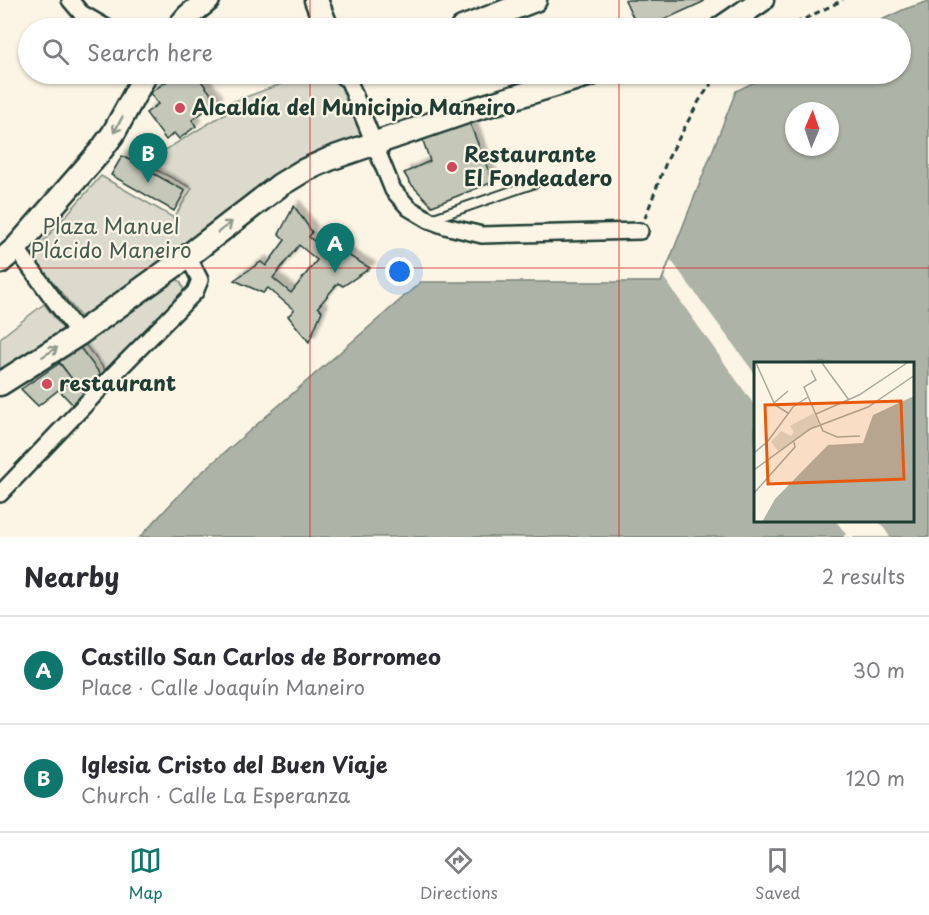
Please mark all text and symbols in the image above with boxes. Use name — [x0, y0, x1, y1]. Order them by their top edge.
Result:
search box — [18, 18, 911, 84]
icon: search — [39, 35, 72, 68]
text: Search here — [87, 35, 213, 68]
place label: Alcaldía del Municipio Maneiro — [192, 90, 515, 122]
marker: Alcaldía del Municipio Maneiro — [173, 101, 187, 115]
north arrow — [785, 102, 839, 156]
one-way arrow — [112, 115, 123, 133]
pin: B — [128, 134, 168, 183]
place label: Restaurante El Fondeadero — [464, 137, 612, 193]
marker: Restaurante El Fondeadero — [445, 160, 459, 174]
park label: Plaza Manuel Plácido Maneiro — [30, 209, 192, 265]
one-way arrow — [217, 220, 233, 233]
pin: A — [316, 224, 354, 273]
your location — [385, 257, 414, 286]
one-way arrow — [41, 346, 58, 359]
inset map — [754, 362, 914, 522]
place label: restaurant — [59, 366, 176, 398]
marker: restaurant — [40, 377, 54, 391]
text: Nearby — [24, 557, 119, 596]
text: 2 results — [822, 561, 905, 591]
text: Castillo San Carlos de Borromeo — [81, 639, 441, 672]
text: A — [36, 655, 51, 685]
text: 30 m — [852, 655, 905, 685]
text: Place · Calle Joaquín Maneiro — [81, 672, 365, 702]
text: Iglesia Cristo del Buen Viaje — [81, 747, 388, 780]
text: B — [37, 763, 50, 793]
text: 120 m — [846, 763, 905, 793]
text: Church · Calle La Esperanza — [81, 780, 350, 810]
tab: Map — [129, 844, 163, 904]
tab: Directions — [420, 844, 498, 904]
tab: Saved — [755, 844, 800, 904]

